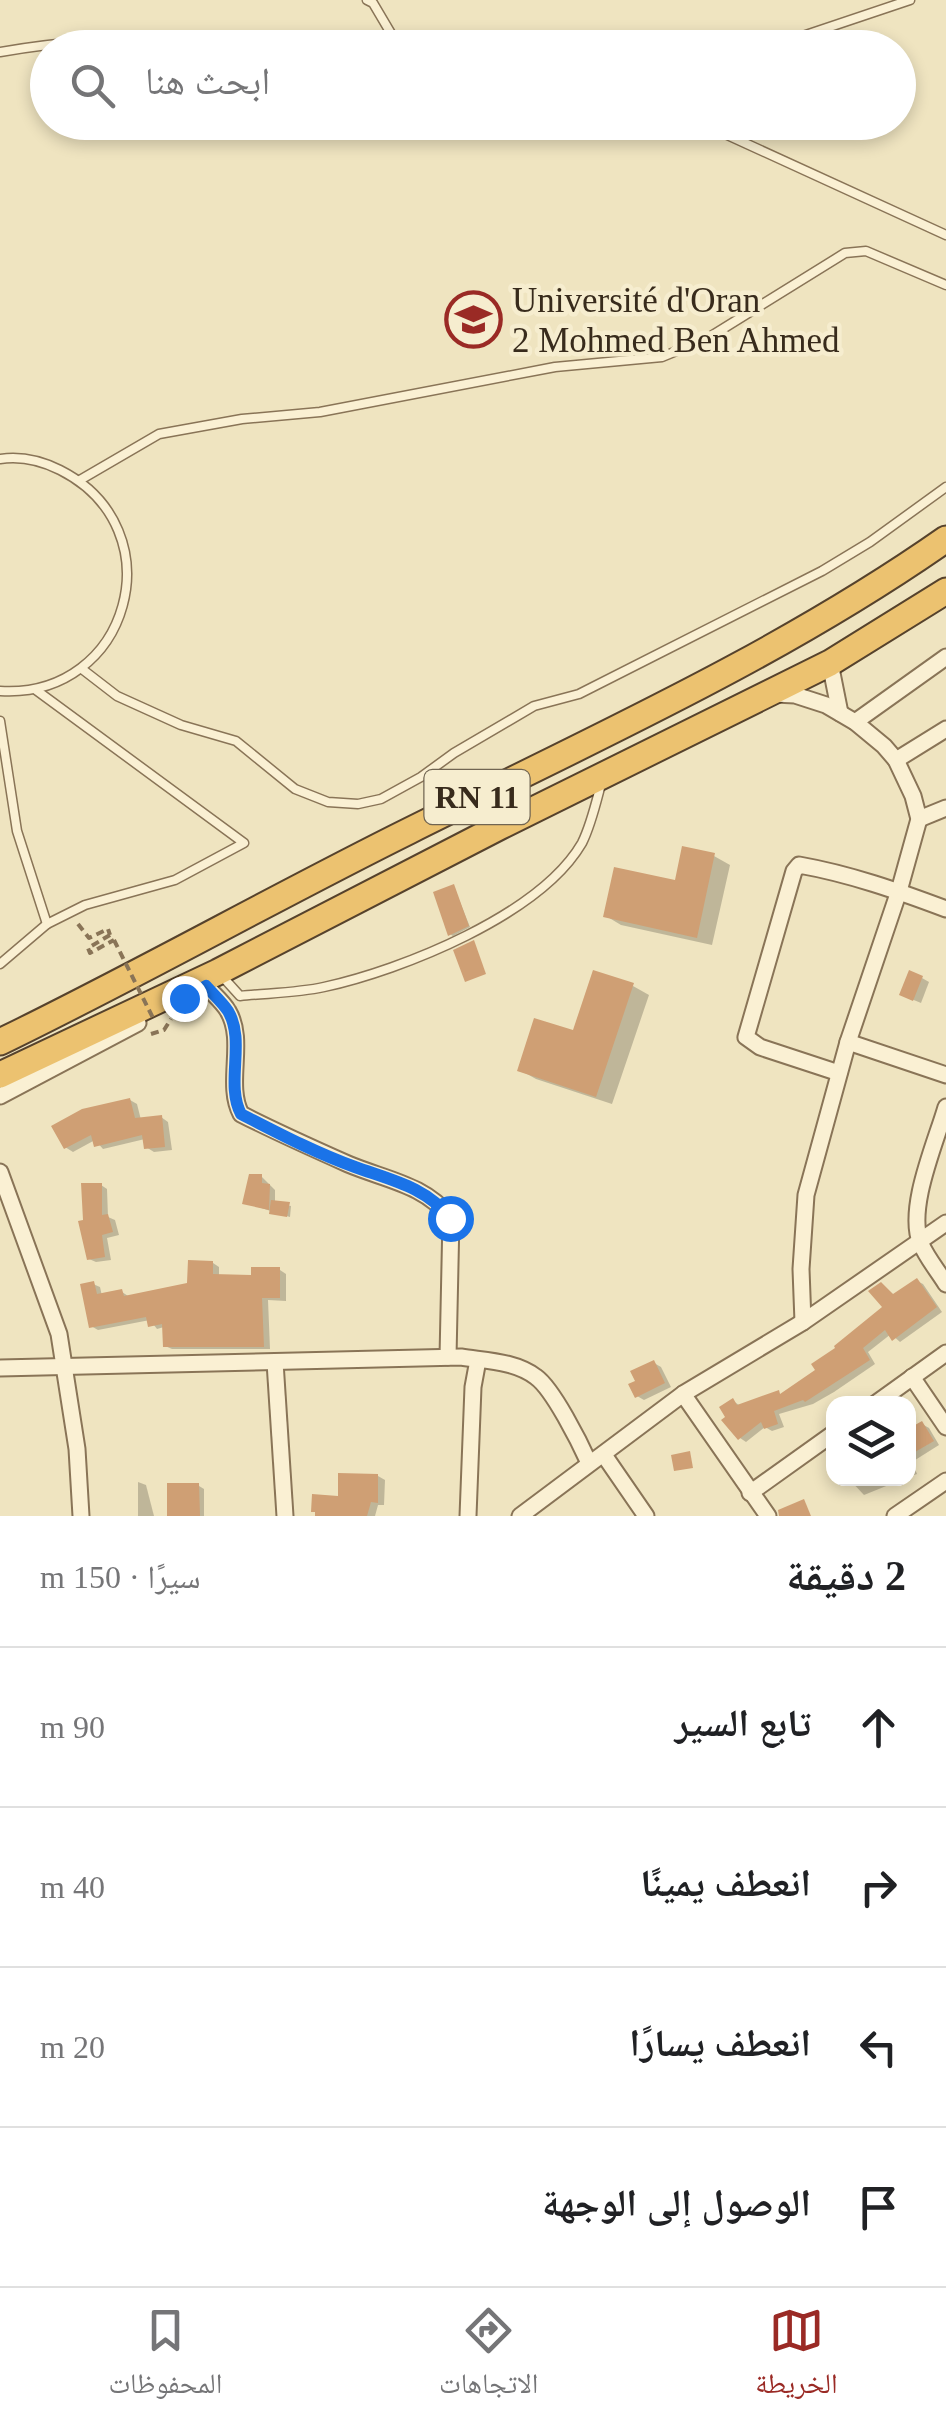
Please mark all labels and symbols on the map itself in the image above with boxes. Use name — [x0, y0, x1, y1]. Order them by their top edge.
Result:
place label: Université d'Oran 2 Mohmed Ben Ahmed — [512, 281, 840, 360]
school or university icon: Université d'Oran 2 Mohmed Ben Ahmed — [443, 290, 503, 350]
road number: RN 11 — [424, 770, 530, 824]
route end — [162, 976, 208, 1022]
route start — [428, 1196, 474, 1242]

